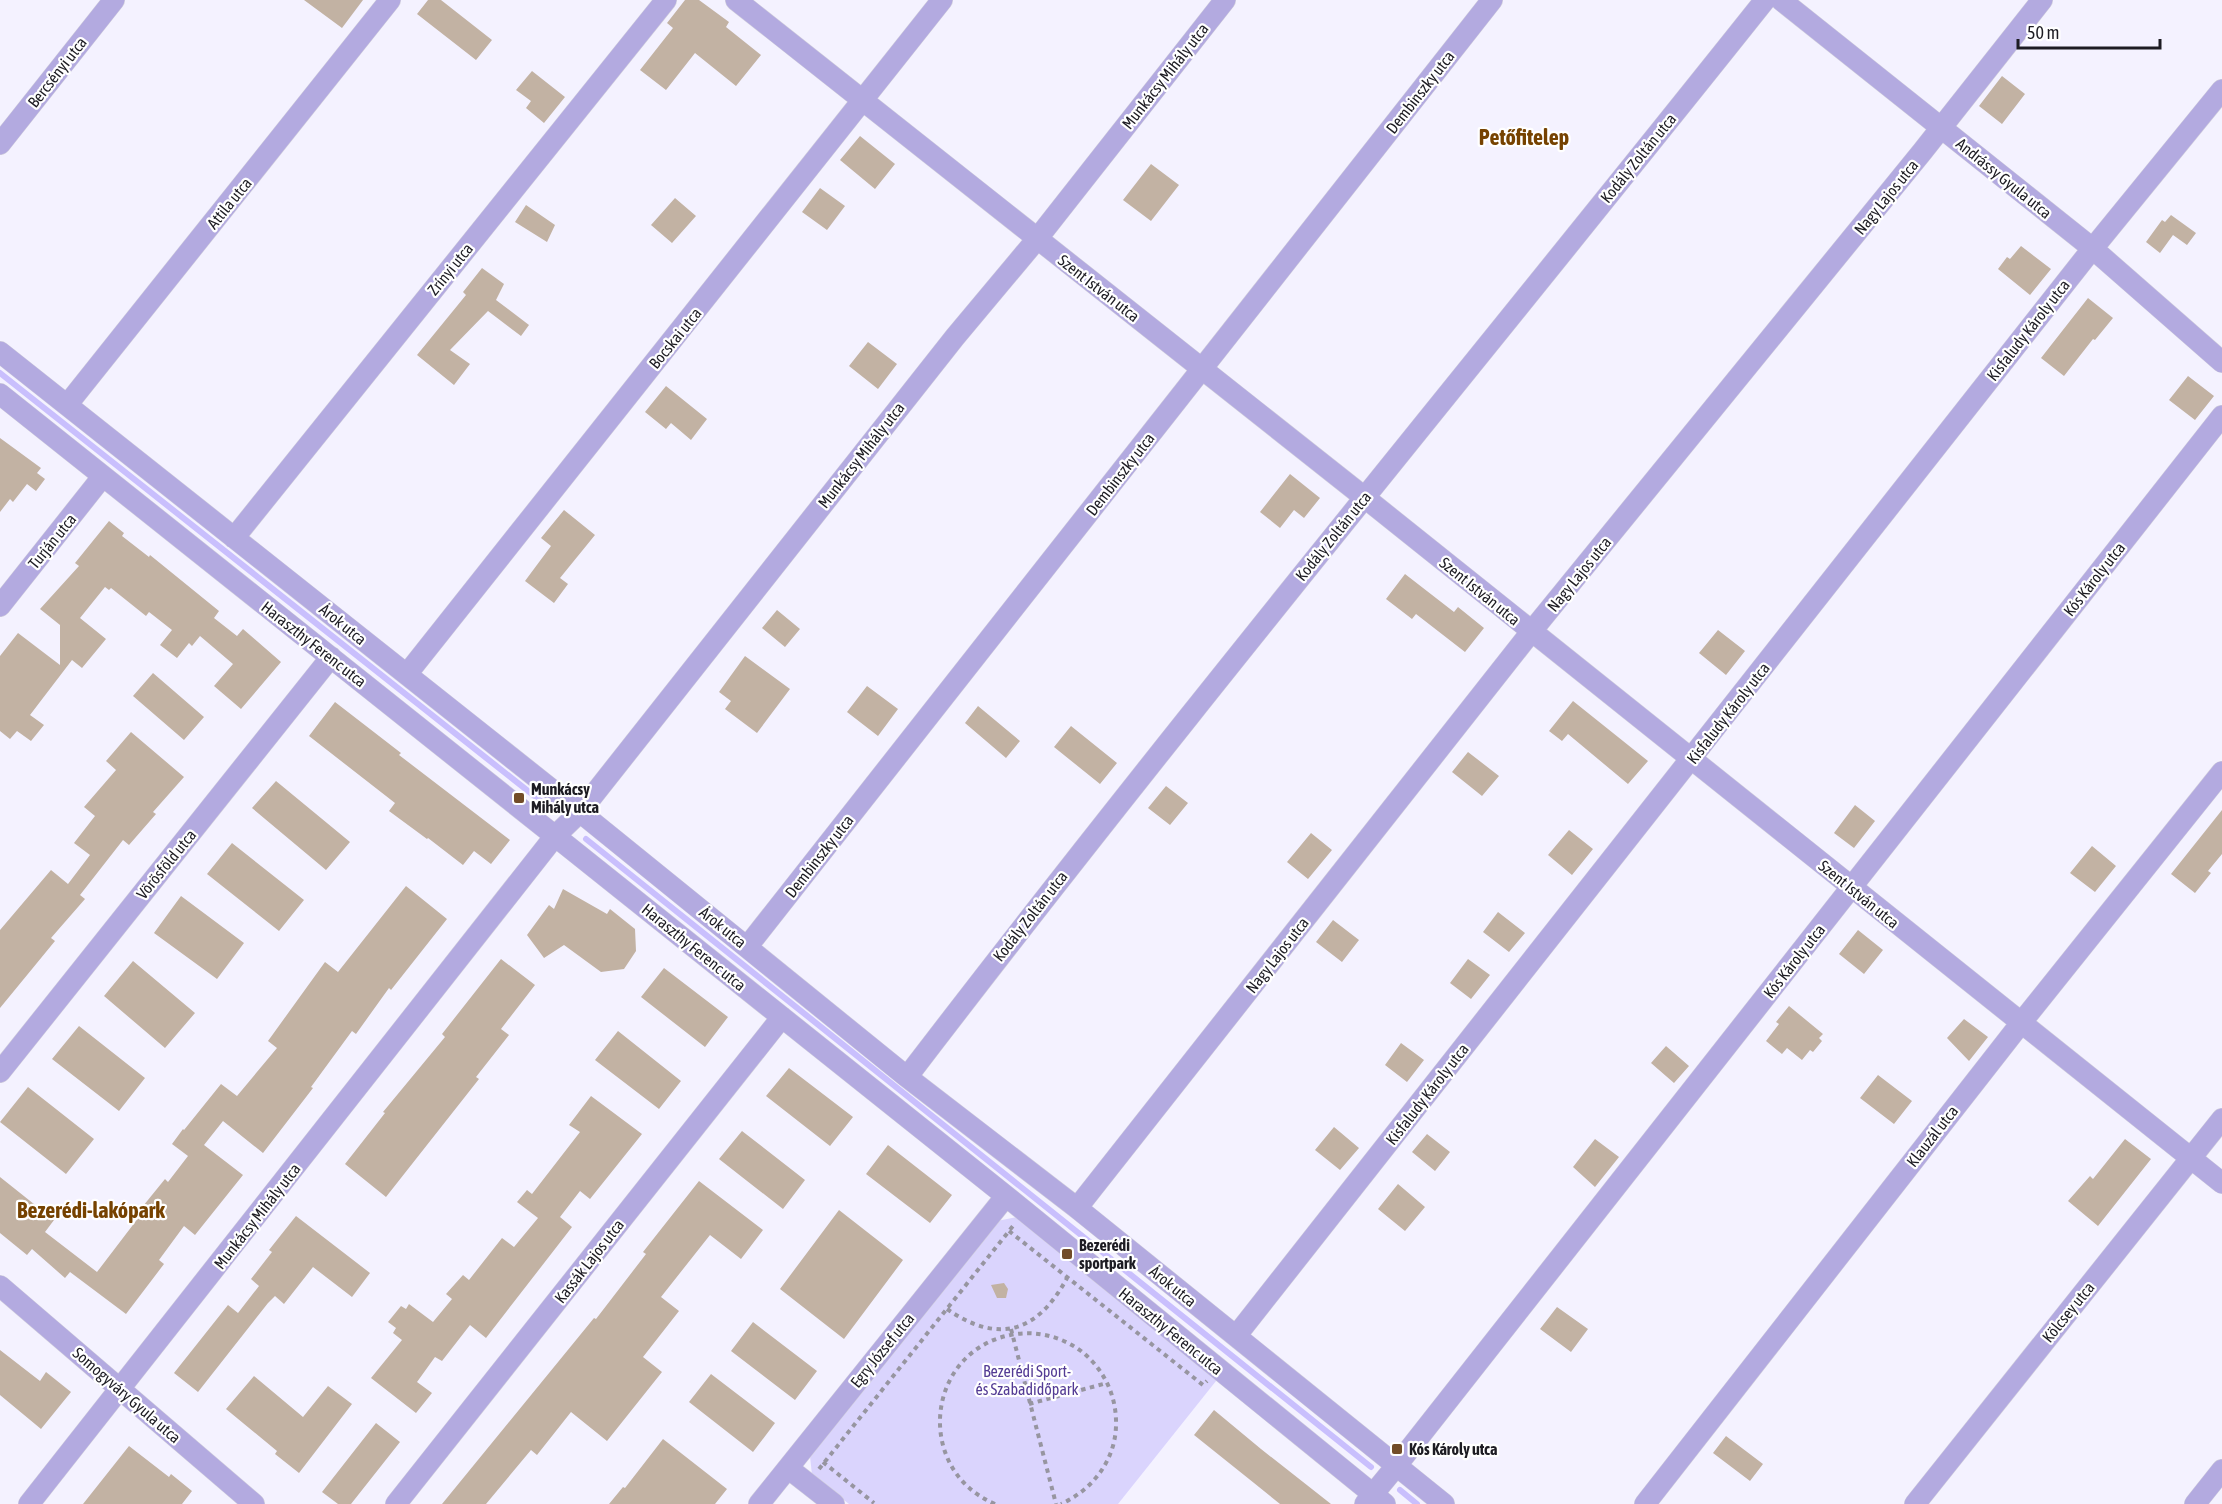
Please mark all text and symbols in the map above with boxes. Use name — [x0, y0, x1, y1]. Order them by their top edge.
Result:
scale bar — [2018, 12, 2160, 50]
street label: Munkácsy Mihály utca — [1118, 20, 1213, 133]
text: 50 m — [2027, 22, 2059, 43]
street label: Bercsényi utca — [24, 33, 91, 111]
street label: Dembinszky utca — [1382, 47, 1459, 137]
street label: Kodály Zoltán utca — [1597, 110, 1680, 207]
district label: Petőfitelep — [1479, 124, 1569, 150]
street label: Andrássy Gyula utca — [1952, 134, 2055, 223]
street label: Nagy Lajos utca — [1850, 156, 1922, 239]
street label: Attila utca — [203, 174, 255, 232]
street label: Zrínyi utca — [424, 239, 477, 299]
street label: Szent István utca — [1055, 251, 1143, 325]
street label: Kisfaludy Károly utca — [1983, 276, 2074, 385]
street label: Bocskai utca — [645, 304, 705, 372]
street label: Munkácsy Mihály utca — [814, 399, 909, 512]
street label: Dembinszky utca — [1082, 429, 1159, 519]
street label: Kodály Zoltán utca — [1292, 488, 1375, 585]
street label: Turján utca — [24, 510, 80, 573]
street label: Nagy Lajos utca — [1543, 533, 1615, 616]
street label: Kós Károly utca — [2060, 539, 2129, 620]
street label: Szent István utca — [1436, 553, 1524, 629]
street label: Haraszthy Ferenc utca — [257, 598, 370, 691]
street label: Árok utca — [316, 600, 370, 648]
street label: Kisfaludy Károly utca — [1683, 659, 1774, 768]
place label: Munkácsy Mihály utca — [531, 780, 599, 816]
marker: Munkácsy Mihály utca — [512, 791, 526, 805]
street label: Dembinszky utca — [781, 811, 858, 901]
street label: Vörösföld utca — [133, 826, 199, 902]
street label: Szent István utca — [1815, 856, 1903, 932]
street label: Kodály Zoltán utca — [989, 867, 1072, 965]
street label: Haraszthy Ferenc utca — [638, 900, 749, 995]
street label: Árok utca — [696, 903, 750, 951]
street label: Nagy Lajos utca — [1242, 914, 1313, 997]
street label: Kós Károly utca — [1760, 921, 1829, 1002]
street label: Kisfaludy Károly utca — [1382, 1040, 1473, 1149]
street label: Klauzál utca — [1903, 1102, 1961, 1170]
street label: Munkácsy Mihály utca — [210, 1160, 305, 1273]
district label: Bezerédi-lakópark — [17, 1197, 165, 1223]
street label: Kassák Lajos utca — [551, 1216, 628, 1307]
place label: Bezerédi sportpark — [1079, 1236, 1137, 1272]
marker: Bezerédi sportpark — [1060, 1247, 1074, 1261]
street label: Árok utca — [1146, 1262, 1200, 1310]
street label: Kölcsey utca — [2038, 1278, 2098, 1346]
street label: Haraszthy Ferenc utca — [1115, 1284, 1226, 1379]
street label: Egry József utca — [847, 1309, 918, 1391]
street label: Somogyváry Gyula utca — [69, 1343, 184, 1447]
park label: Bezerédi Sport- és Szabadidőpark — [975, 1362, 1079, 1399]
place label: Kós Károly utca — [1409, 1440, 1497, 1458]
marker: Kós Károly utca — [1390, 1442, 1404, 1456]

